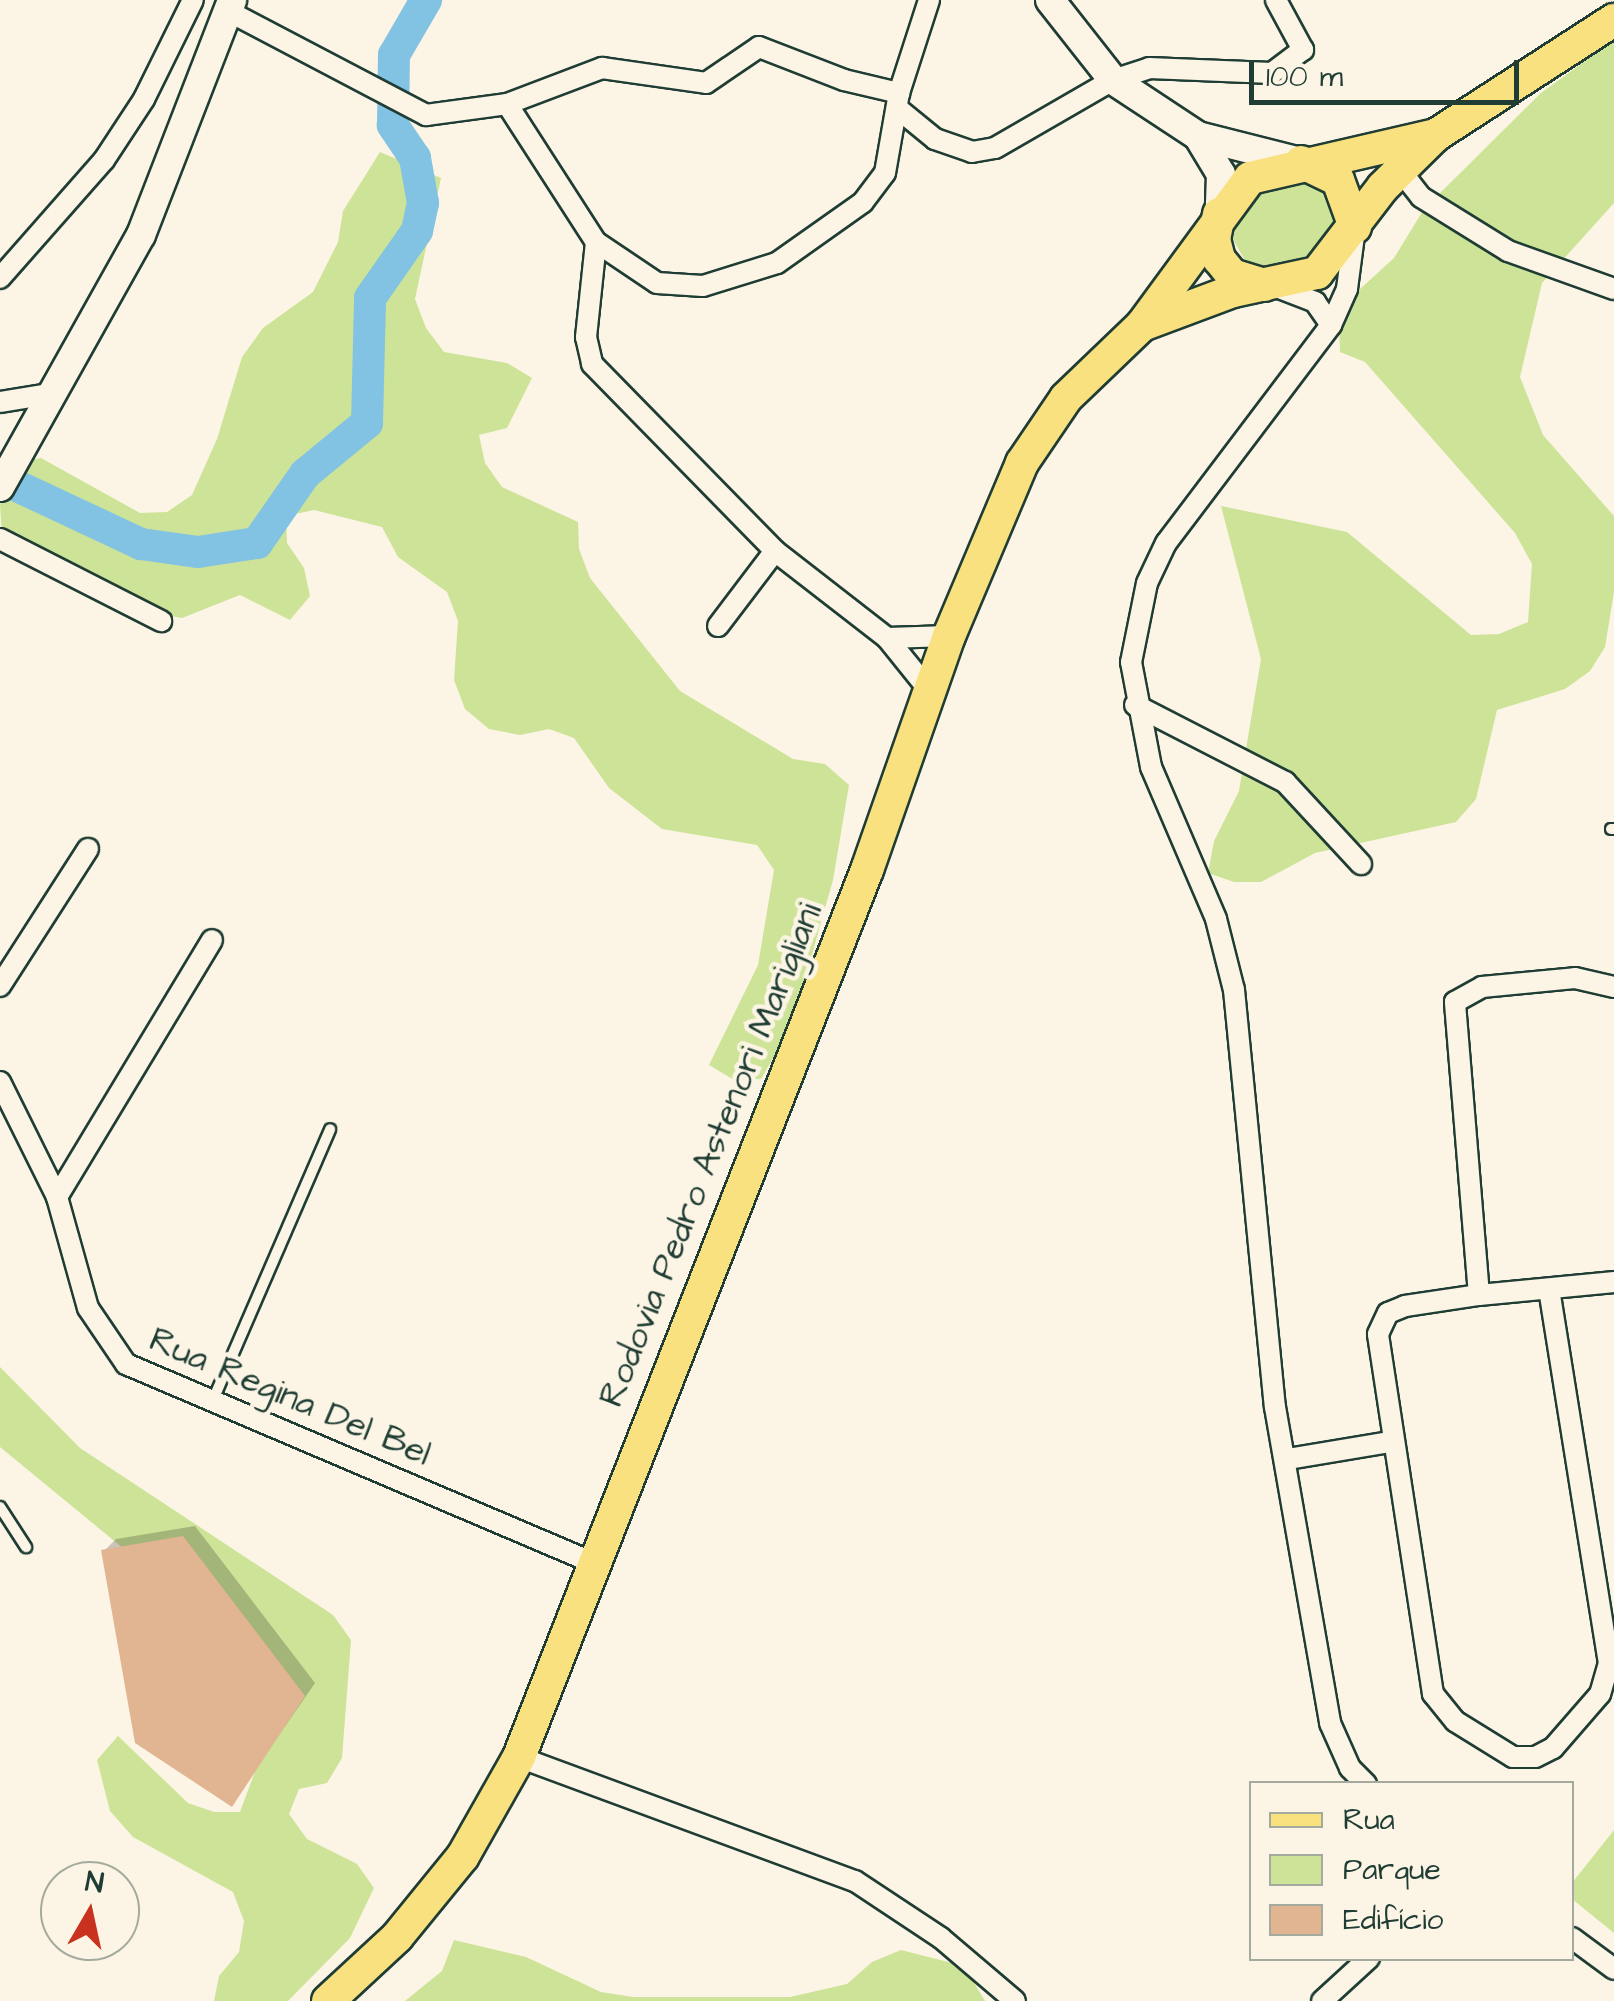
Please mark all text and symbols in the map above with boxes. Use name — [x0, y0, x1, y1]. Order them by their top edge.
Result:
scale bar — [1254, 40, 1524, 102]
text: 100 m — [1266, 56, 1343, 98]
street label: Rodovia Pedro Astenori Marigliani — [590, 897, 832, 1413]
street label: Rua Regina Del Bel — [143, 1319, 437, 1475]
legend — [1249, 1781, 1574, 1961]
text: Rua — [1343, 1799, 1395, 1841]
text: Parque — [1343, 1849, 1441, 1891]
north arrow — [40, 1861, 140, 1961]
text: N — [83, 1862, 106, 1903]
text: Edifício — [1343, 1899, 1443, 1941]

